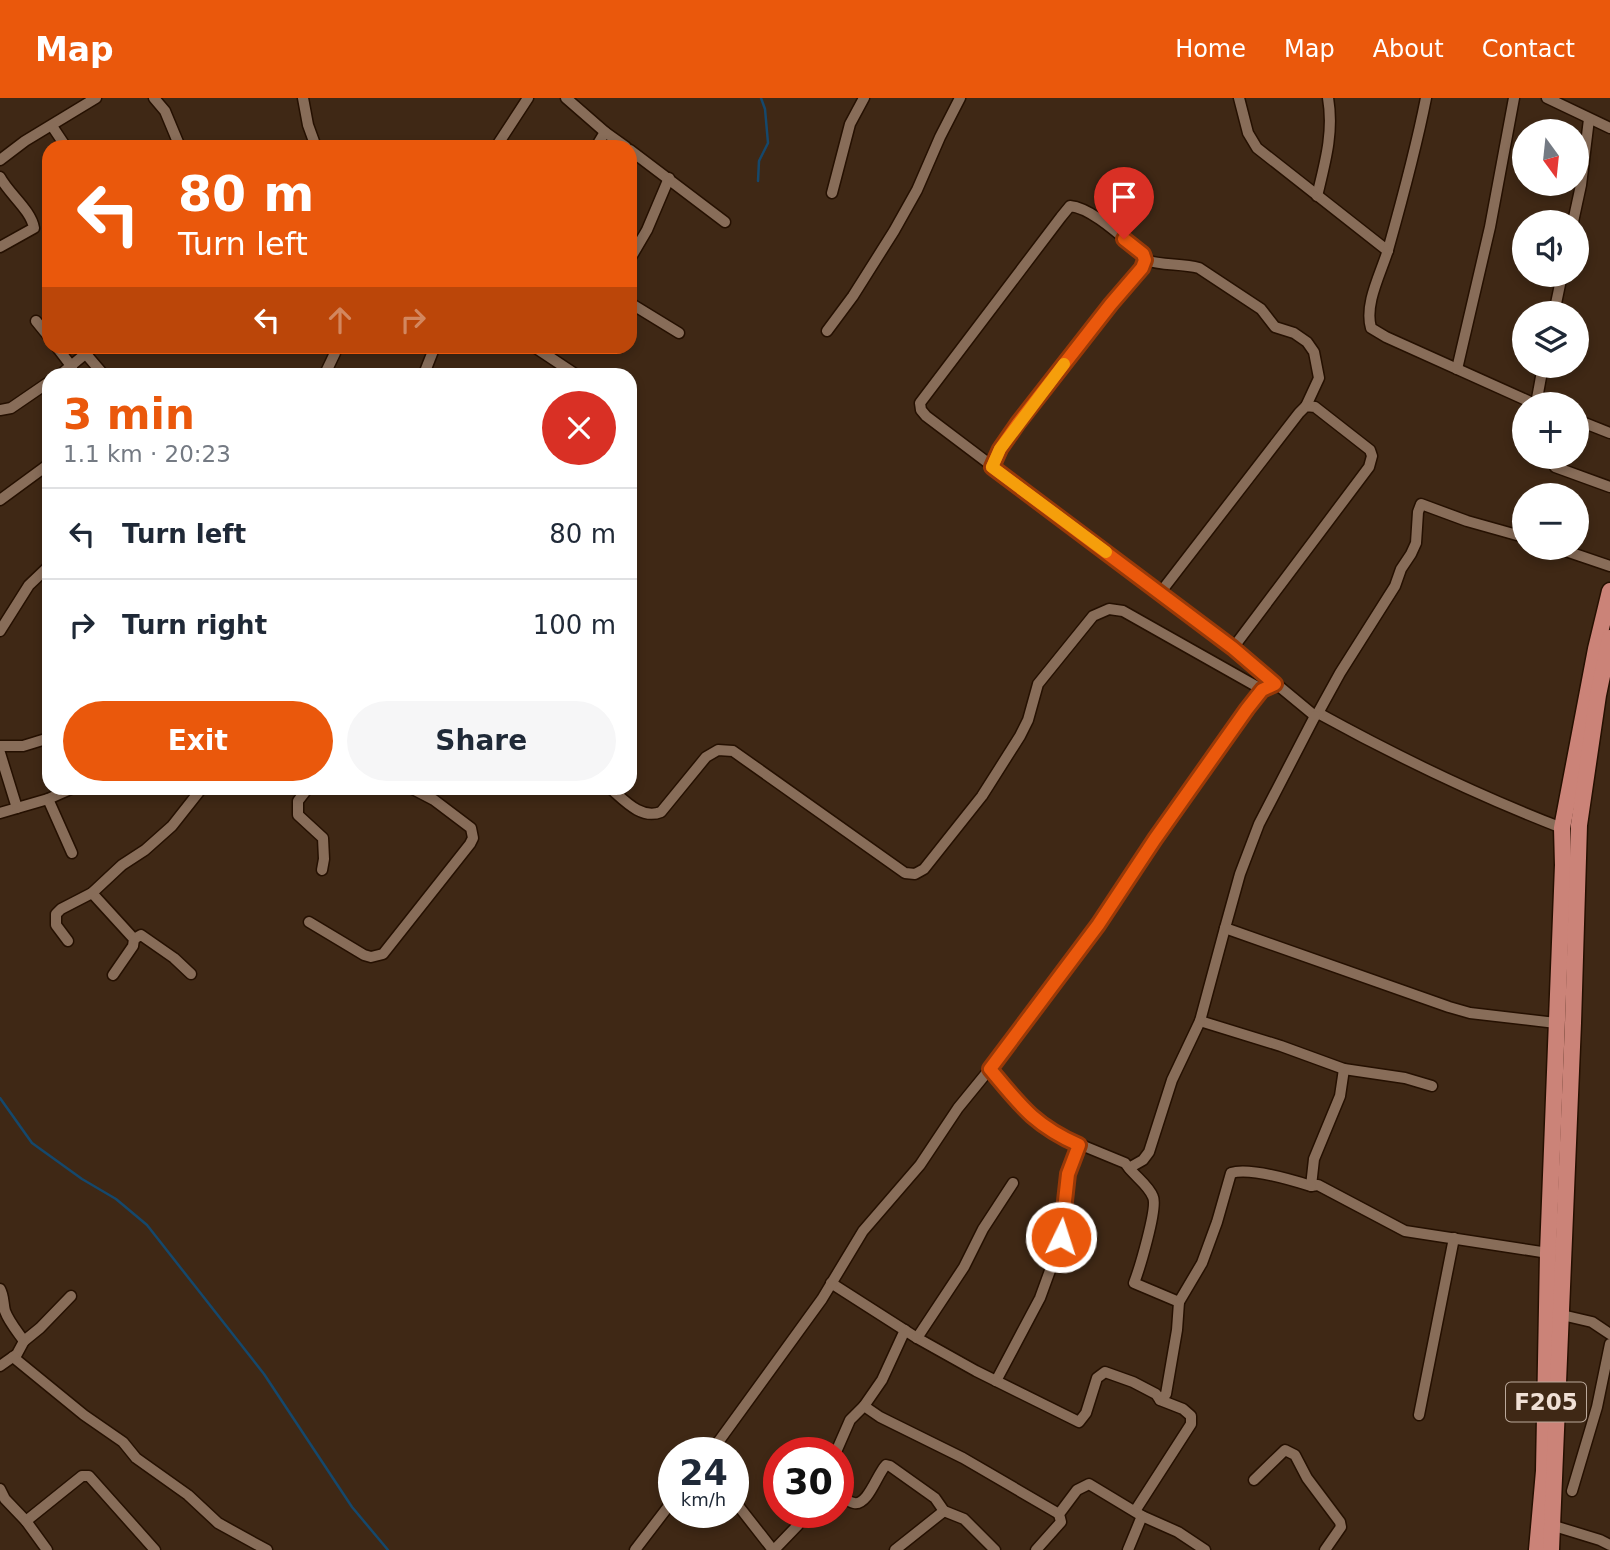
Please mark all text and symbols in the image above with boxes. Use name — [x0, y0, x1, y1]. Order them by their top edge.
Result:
text: Map — [35, 30, 114, 69]
text: Home — [1175, 35, 1246, 63]
text: Map — [1284, 35, 1335, 63]
text: About — [1373, 35, 1444, 63]
text: Contact — [1482, 35, 1575, 63]
north arrow — [1512, 119, 1589, 196]
map controls — [1512, 119, 1589, 560]
text: 80 m — [178, 166, 314, 223]
pin — [1094, 167, 1154, 239]
icon: left — [63, 168, 154, 259]
icon: arrive — [1105, 178, 1143, 216]
button: sound — [1512, 210, 1589, 287]
text: Turn left — [178, 225, 308, 263]
icon: left — [248, 301, 286, 339]
icon: ahead — [321, 301, 359, 339]
icon: right — [394, 301, 432, 339]
button: layers — [1512, 301, 1589, 378]
text: 3 min — [63, 390, 195, 439]
button: close — [542, 391, 616, 465]
button: + — [1512, 392, 1589, 469]
text: 1.1 km · 20:23 — [63, 441, 231, 467]
button: − — [1512, 483, 1589, 560]
icon: left — [63, 515, 101, 553]
text: Turn left — [122, 519, 246, 549]
text: 80 m — [549, 519, 616, 549]
icon: right — [63, 606, 101, 644]
text: Turn right — [122, 610, 267, 640]
text: 100 m — [533, 610, 616, 640]
button: Exit — [63, 701, 333, 781]
button: Share — [347, 701, 616, 781]
position arrow — [1024, 1200, 1098, 1274]
road number: F205 — [1506, 1382, 1586, 1422]
speed limit sign: 30 — [763, 1437, 854, 1528]
text: 24 — [679, 1453, 728, 1493]
text: km/h — [681, 1489, 726, 1510]

